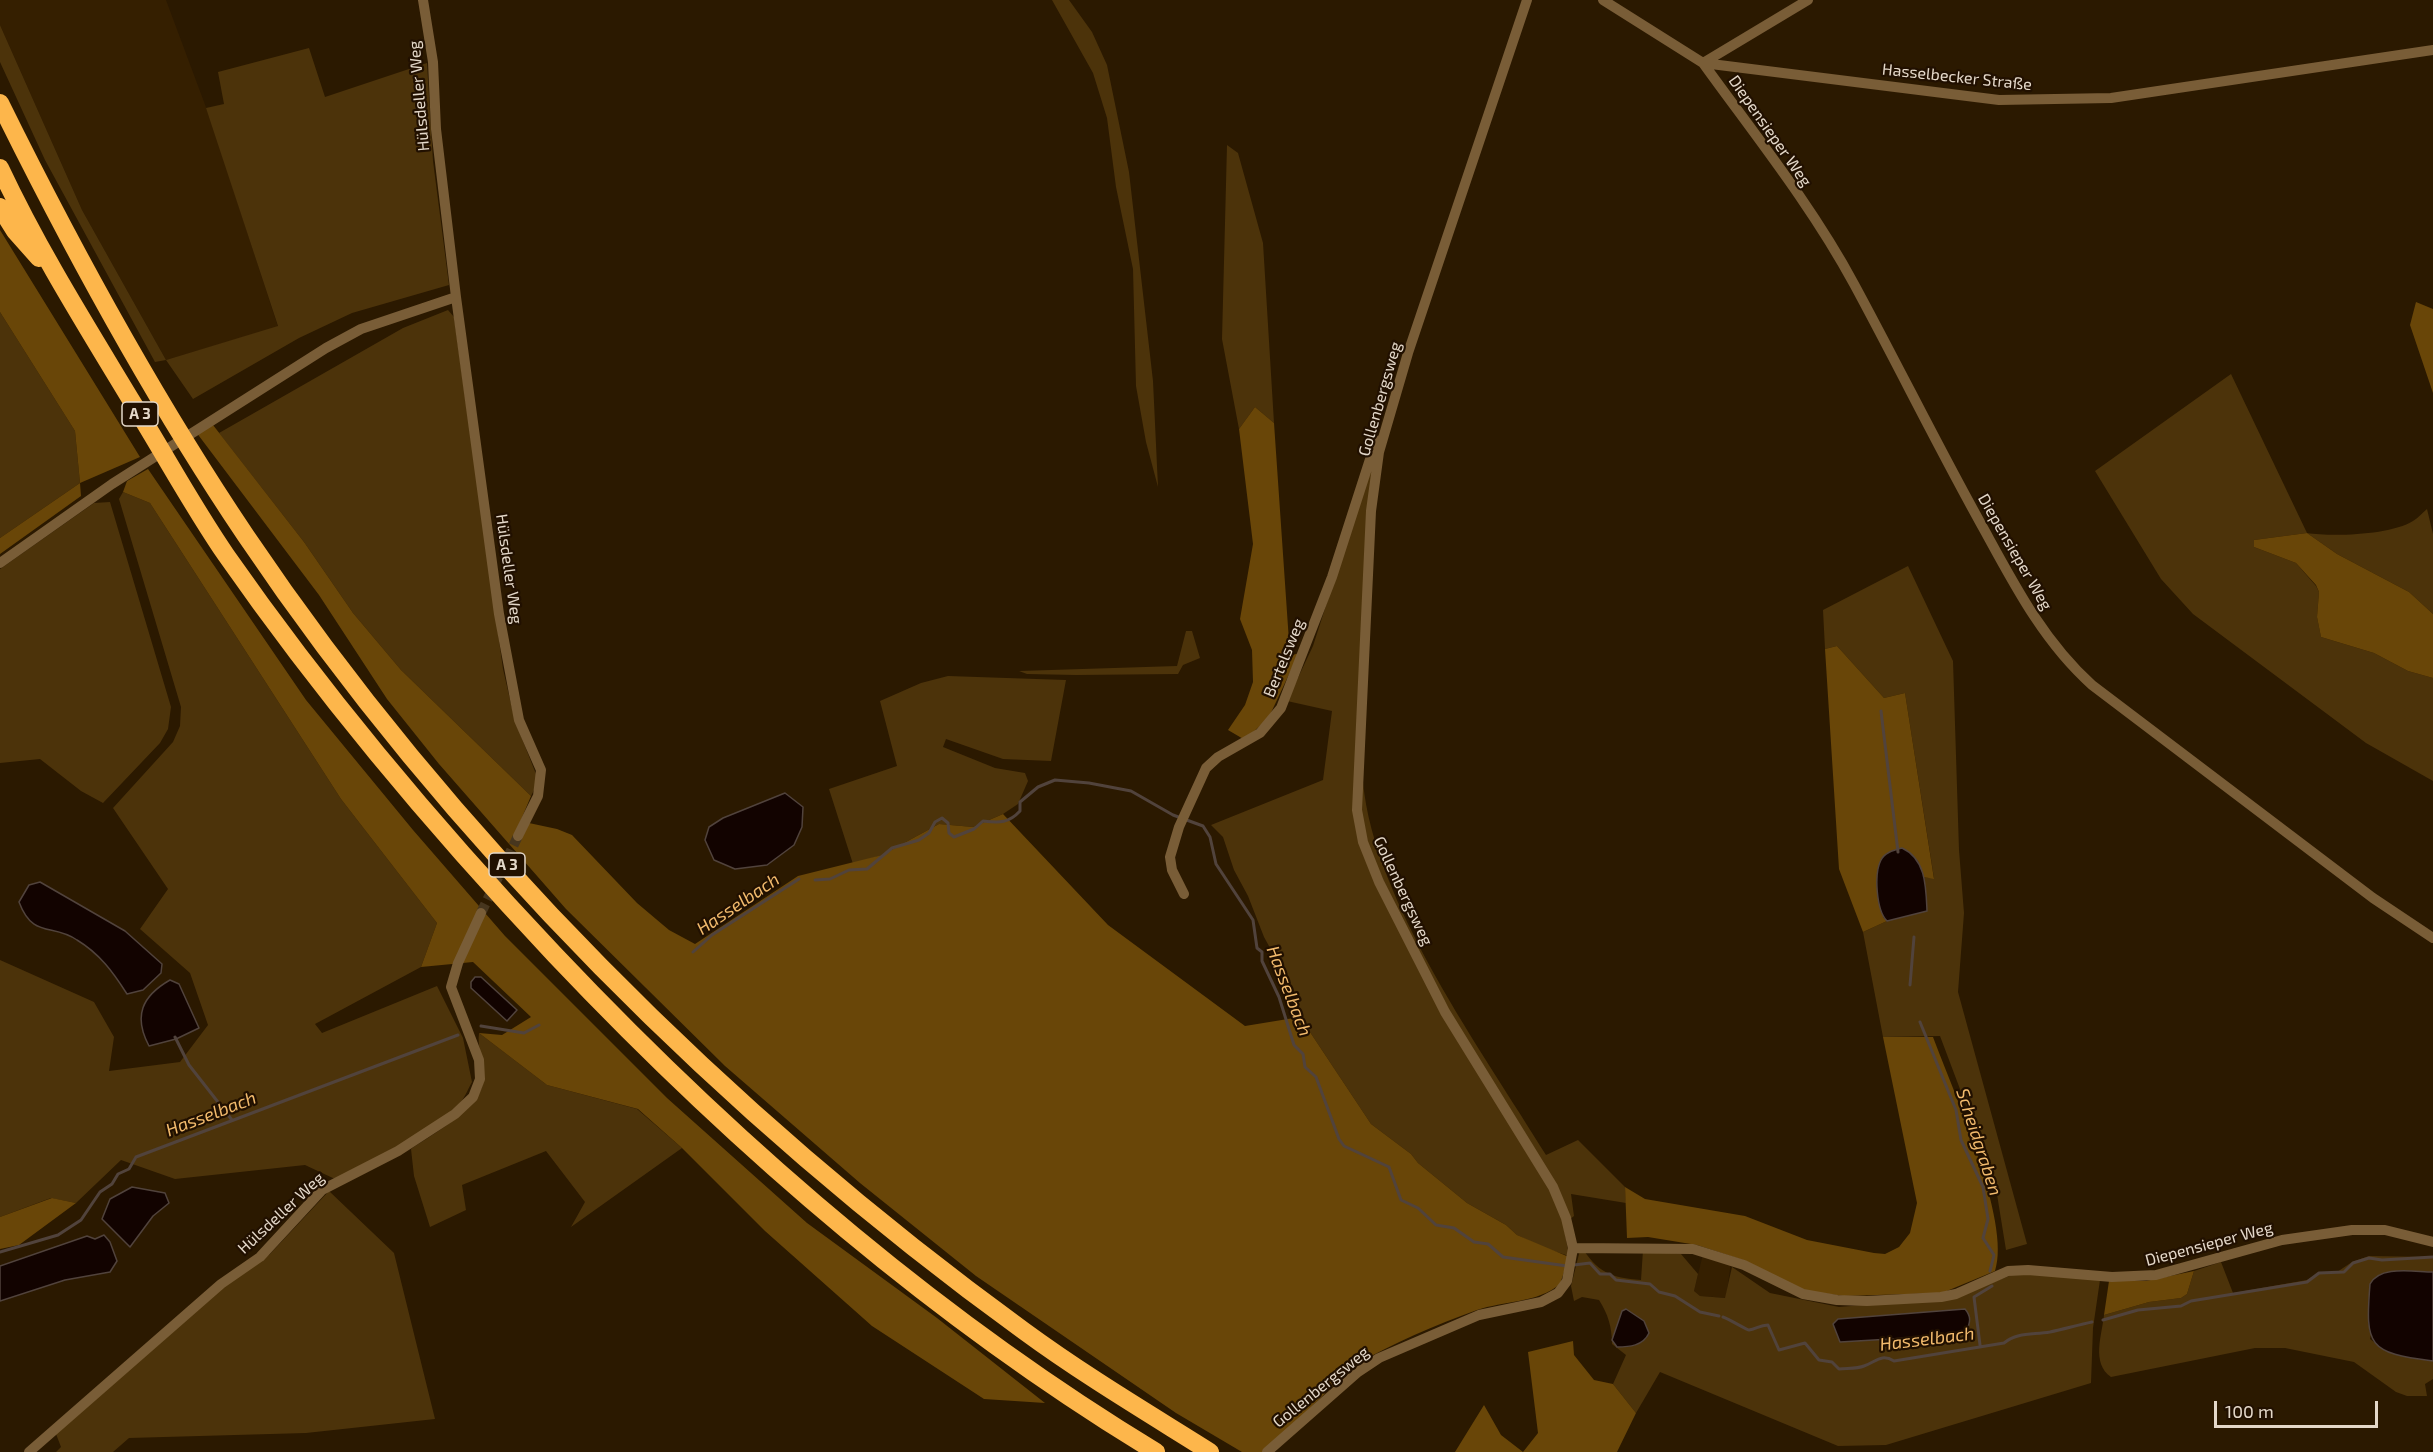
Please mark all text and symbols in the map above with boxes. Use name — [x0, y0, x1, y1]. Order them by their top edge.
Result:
street label: Hülsdeller Weg — [405, 40, 433, 152]
street label: Hasselbecker Straße — [1881, 60, 2033, 94]
street label: Diepensieper Weg — [1724, 72, 1816, 190]
street label: Gollenbergsweg — [1354, 339, 1406, 459]
road number: A 3 — [122, 402, 158, 426]
street label: Diepensieper Weg — [1974, 490, 2056, 614]
street label: Hülsdeller Weg — [492, 513, 526, 625]
street label: Bertelsweg — [1260, 616, 1308, 700]
street label: Gollenbergsweg — [1369, 833, 1437, 949]
road number: A 3 — [489, 853, 525, 877]
water label: Hasselbach — [692, 868, 784, 940]
water label: Hasselbach — [1262, 943, 1316, 1039]
water label: Scheidgraben — [1951, 1086, 2007, 1198]
water label: Hasselbach — [163, 1087, 259, 1141]
street label: Hülsdeller Weg — [234, 1168, 328, 1258]
street label: Diepensieper Weg — [2143, 1218, 2275, 1270]
water label: Hasselbach — [1878, 1322, 1976, 1356]
street label: Gollenbergsweg — [1269, 1342, 1373, 1432]
scale bar — [2217, 1389, 2380, 1427]
text: 100 m — [2225, 1400, 2274, 1422]

